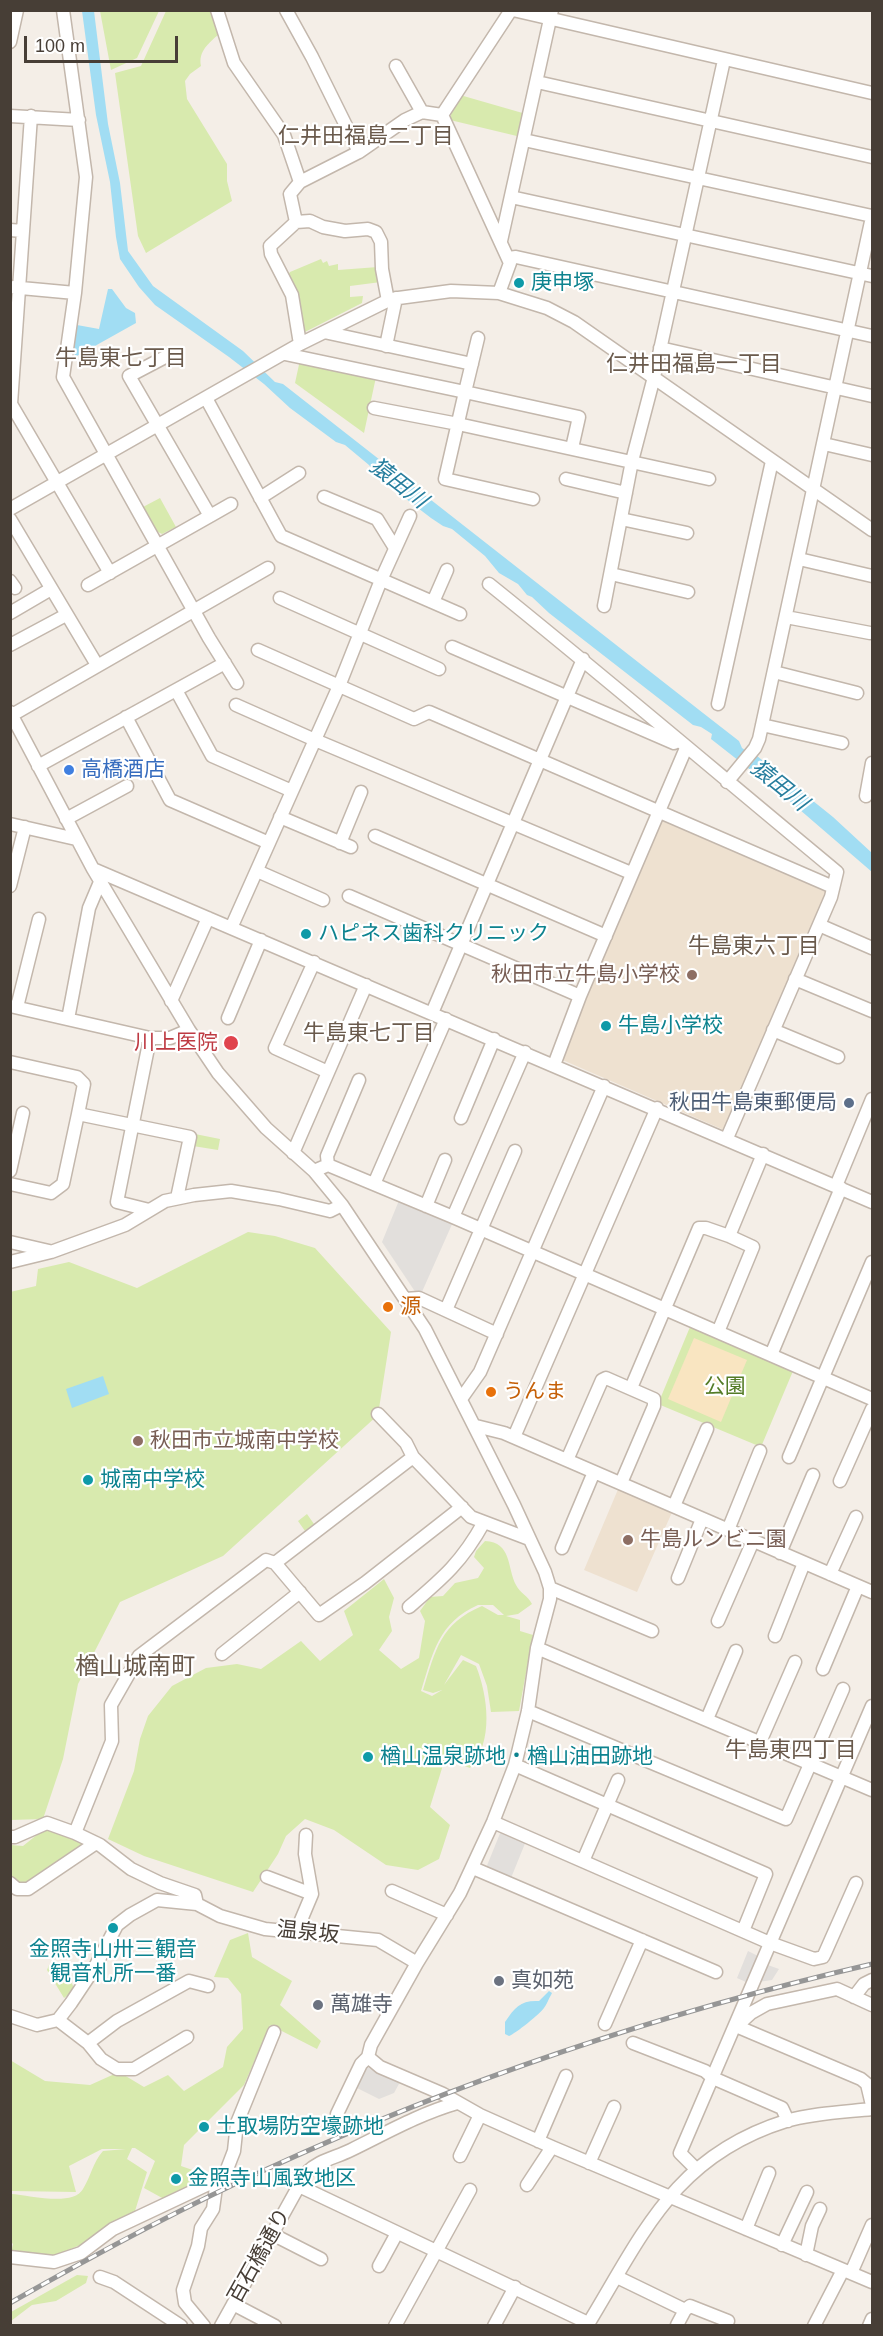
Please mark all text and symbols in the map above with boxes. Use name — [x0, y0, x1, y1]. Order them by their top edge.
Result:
scale bar — [27, 24, 182, 62]
text: 100 m — [35, 36, 85, 56]
district label: 仁井田福島二丁目 — [278, 124, 454, 150]
place label: 庚申塚 — [531, 270, 594, 296]
marker: 庚申塚 — [512, 276, 526, 290]
district label: 牛島東七丁目 — [55, 346, 187, 372]
district label: 仁井田福島一丁目 — [606, 352, 782, 378]
water label: 猿田川 — [364, 453, 432, 515]
water label: 猿田川 — [745, 755, 813, 817]
place label: 高橋酒店 — [81, 757, 165, 783]
marker: 高橋酒店 — [62, 763, 76, 777]
place label: ハピネス歯科クリニック — [318, 921, 549, 947]
marker: ハピネス歯科クリニック — [299, 927, 313, 941]
district label: 牛島東六丁目 — [688, 934, 820, 960]
place label: 秋田市立牛島小学校 — [491, 962, 680, 988]
marker: 秋田市立牛島小学校 — [685, 968, 699, 982]
place label: 牛島小学校 — [618, 1013, 723, 1039]
marker: 牛島小学校 — [599, 1019, 613, 1033]
district label: 牛島東七丁目 — [303, 1021, 435, 1047]
place label: 川上医院 — [134, 1030, 218, 1056]
marker: 川上医院 — [222, 1034, 240, 1052]
place label: 秋田牛島東郵便局 — [669, 1090, 837, 1116]
marker: 秋田牛島東郵便局 — [842, 1096, 856, 1110]
place label: 源 — [400, 1294, 421, 1320]
marker: 源 — [381, 1300, 395, 1314]
park label: 公園 — [704, 1374, 746, 1400]
place label: うんま — [503, 1379, 566, 1405]
marker: うんま — [484, 1385, 498, 1399]
place label: 秋田市立城南中学校 — [150, 1428, 339, 1454]
marker: 秋田市立城南中学校 — [131, 1434, 145, 1448]
place label: 城南中学校 — [100, 1467, 205, 1493]
marker: 城南中学校 — [81, 1473, 95, 1487]
place label: 牛島ルンビニ園 — [640, 1527, 787, 1553]
marker: 牛島ルンビニ園 — [621, 1533, 635, 1547]
district label: 楢山城南町 — [75, 1653, 195, 1681]
district label: 牛島東四丁目 — [725, 1738, 857, 1764]
place label: 楢山温泉跡地・楢山油田跡地 — [380, 1744, 653, 1770]
marker: 楢山温泉跡地・楢山油田跡地 — [361, 1750, 375, 1764]
street label: 温泉坂 — [275, 1917, 341, 1949]
marker: 金照寺山卅三観音 観音札所一番 — [106, 1921, 120, 1935]
place label: 金照寺山卅三観音 観音札所一番 — [29, 1937, 197, 1987]
place label: 真如苑 — [511, 1968, 574, 1994]
marker: 真如苑 — [492, 1974, 506, 1988]
place label: 萬雄寺 — [330, 1992, 393, 2018]
marker: 萬雄寺 — [311, 1998, 325, 2012]
place label: 土取場防空壕跡地 — [216, 2114, 384, 2140]
marker: 土取場防空壕跡地 — [197, 2120, 211, 2134]
place label: 金照寺山風致地区 — [188, 2166, 356, 2192]
marker: 金照寺山風致地区 — [169, 2172, 183, 2186]
street label: 百石橋通り — [224, 2204, 296, 2308]

